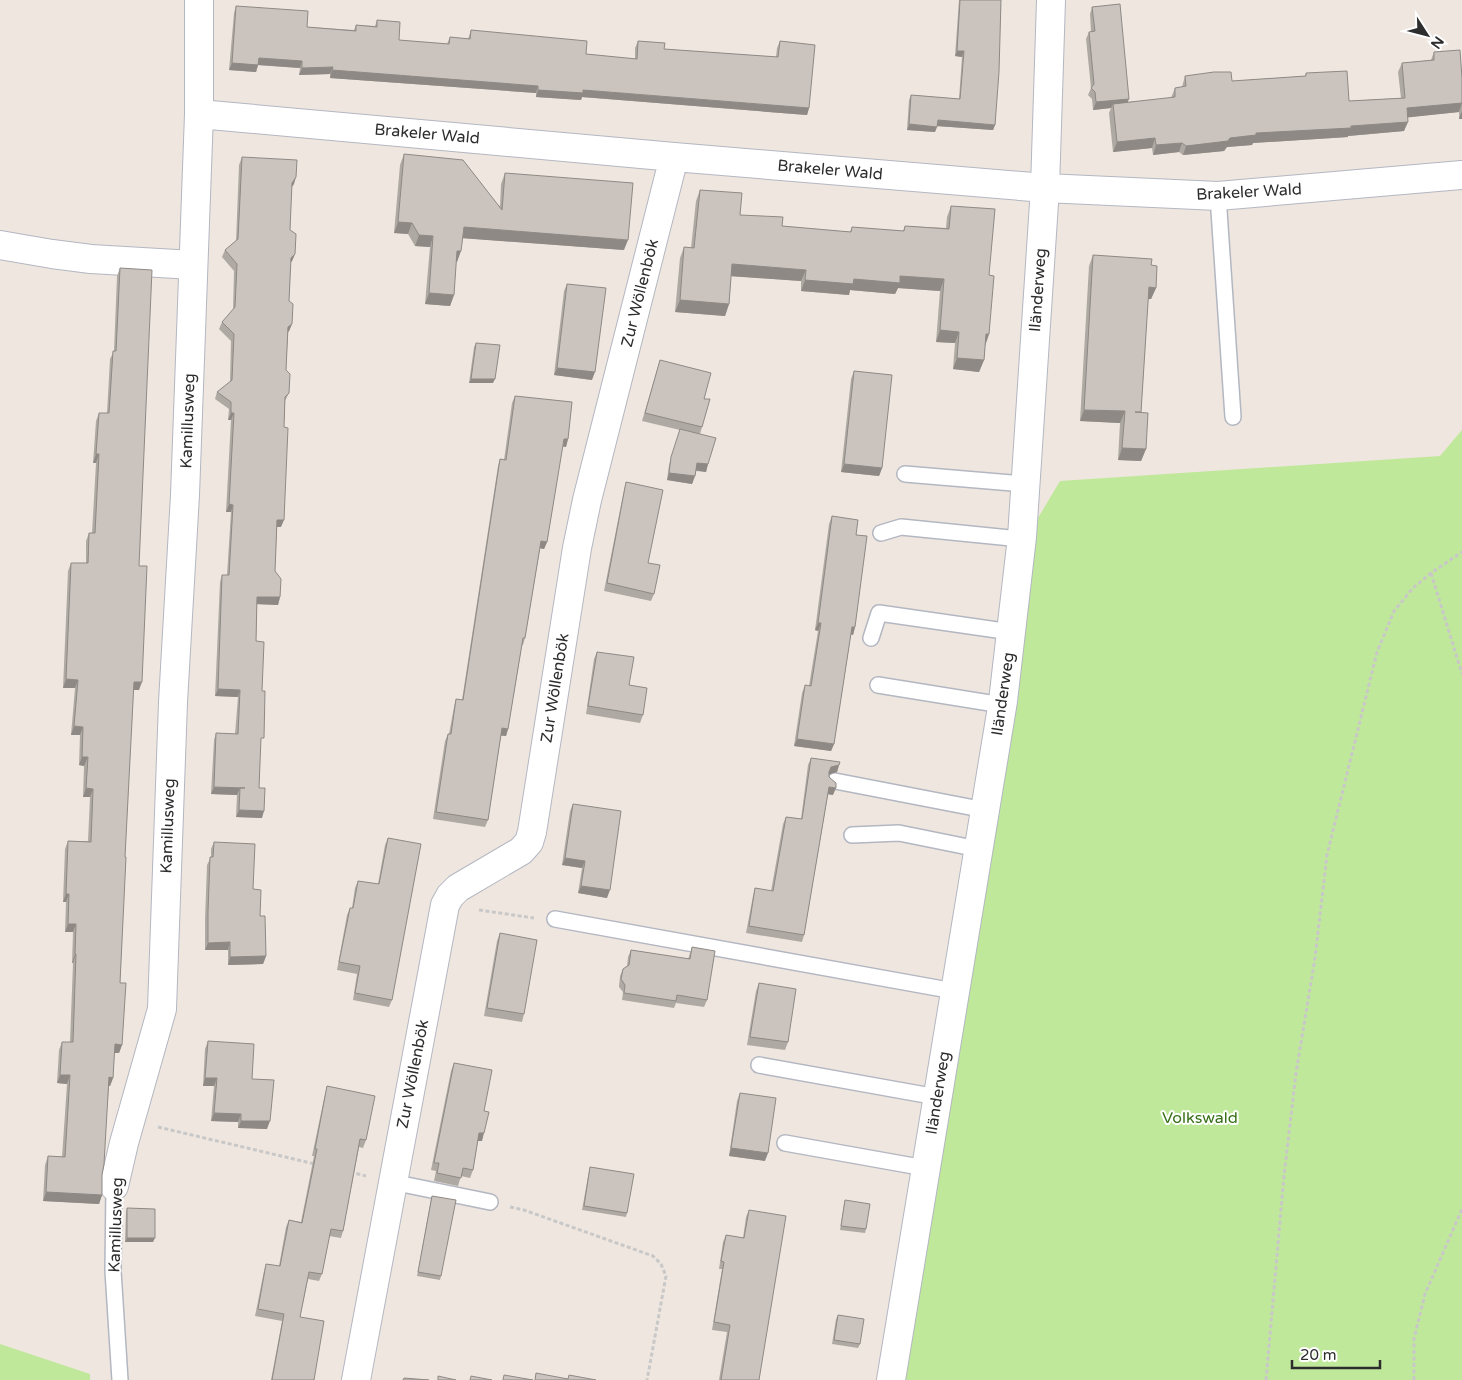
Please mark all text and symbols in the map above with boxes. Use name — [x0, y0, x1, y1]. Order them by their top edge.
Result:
north arrow — [1402, 10, 1452, 60]
text: N — [1427, 33, 1447, 52]
street label: Brakeler Wald — [373, 119, 481, 149]
street label: Brakeler Wald — [776, 155, 884, 185]
street label: Brakeler Wald — [1196, 179, 1302, 205]
street label: Zur Wöllenbök — [617, 237, 663, 349]
street label: Iländerweg — [1025, 247, 1051, 333]
street label: Kamillusweg — [176, 373, 200, 469]
street label: Zur Wöllenbök — [536, 631, 574, 744]
street label: Iländerweg — [987, 651, 1019, 737]
street label: Kamillusweg — [156, 778, 180, 874]
street label: Zur Wöllenbök — [393, 1017, 433, 1130]
street label: Iländerweg — [922, 1050, 954, 1136]
park label: Volkswald — [1162, 1108, 1238, 1128]
street label: Kamillusweg — [104, 1177, 128, 1273]
scale bar — [1292, 1338, 1380, 1370]
text: 20 m — [1300, 1346, 1337, 1364]

